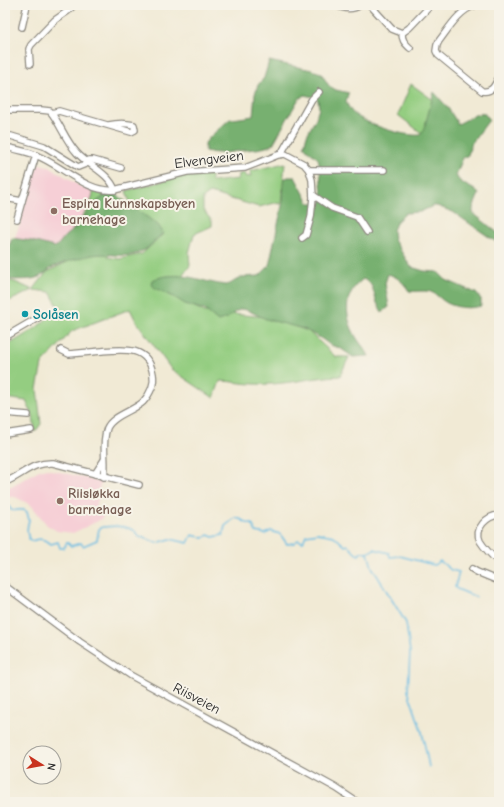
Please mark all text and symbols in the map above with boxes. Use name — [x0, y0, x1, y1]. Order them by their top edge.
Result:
street label: Elvengveien — [173, 147, 245, 172]
place label: Espira Kunnskapsbyen barnehage — [62, 195, 195, 228]
marker: Espira Kunnskapsbyen barnehage — [49, 206, 59, 216]
place label: Solåsen — [33, 306, 79, 323]
marker: Solåsen — [20, 309, 30, 319]
place label: Riisløkka barnehage — [68, 485, 132, 518]
marker: Riisløkka barnehage — [55, 496, 65, 506]
street label: Riisveien — [170, 679, 223, 718]
north arrow — [22, 745, 62, 785]
text: N — [44, 762, 58, 772]

